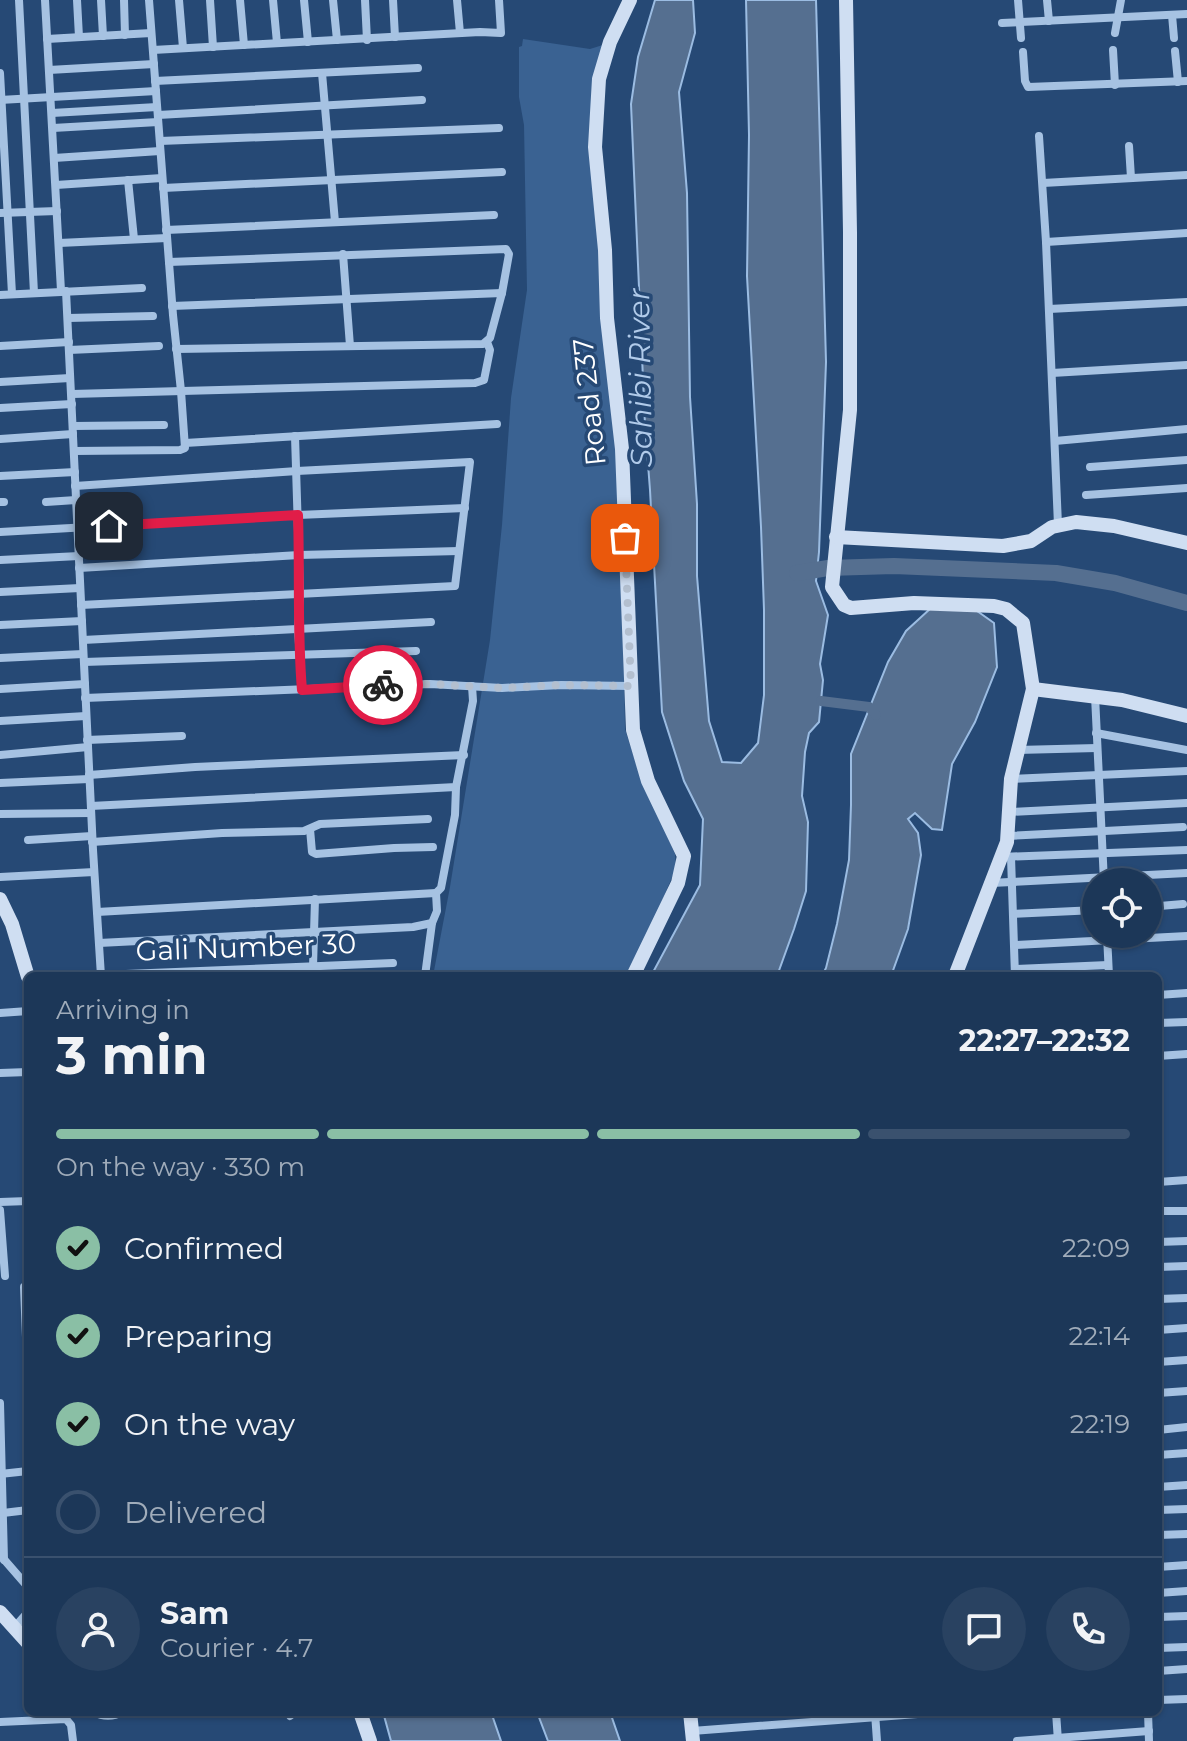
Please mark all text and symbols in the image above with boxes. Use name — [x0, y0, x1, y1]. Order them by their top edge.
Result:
water label: Sahibi River — [620, 287, 660, 468]
street label: Road 237 — [565, 336, 613, 468]
pin — [75, 492, 143, 560]
icon: home — [87, 504, 131, 548]
pin — [591, 504, 659, 572]
icon: bag — [603, 516, 647, 560]
courier — [343, 645, 423, 725]
icon: bike — [361, 663, 405, 707]
map controls — [1082, 868, 1162, 948]
button: locate — [1082, 868, 1162, 948]
street label: Gali Number 30 — [135, 926, 357, 968]
text: Arriving in — [56, 994, 190, 1026]
text: 22:27–22:32 — [959, 1022, 1130, 1059]
text: 3 min — [56, 1024, 208, 1087]
text: On the way · 330 m — [56, 1151, 305, 1183]
icon: check — [56, 1226, 100, 1270]
text: Confirmed — [124, 1230, 284, 1267]
text: 22:09 — [1062, 1232, 1130, 1264]
icon: check — [56, 1314, 100, 1358]
text: Preparing — [124, 1318, 273, 1355]
text: 22:14 — [1068, 1320, 1130, 1352]
icon: check — [56, 1402, 100, 1446]
text: On the way — [124, 1406, 295, 1443]
text: 22:19 — [1070, 1408, 1130, 1440]
text: Delivered — [124, 1494, 267, 1531]
button: person — [56, 1587, 140, 1671]
button: chat — [942, 1587, 1026, 1671]
button: phone — [1046, 1587, 1130, 1671]
text: Sam — [160, 1595, 229, 1632]
text: Courier · 4.7 — [160, 1632, 313, 1664]

